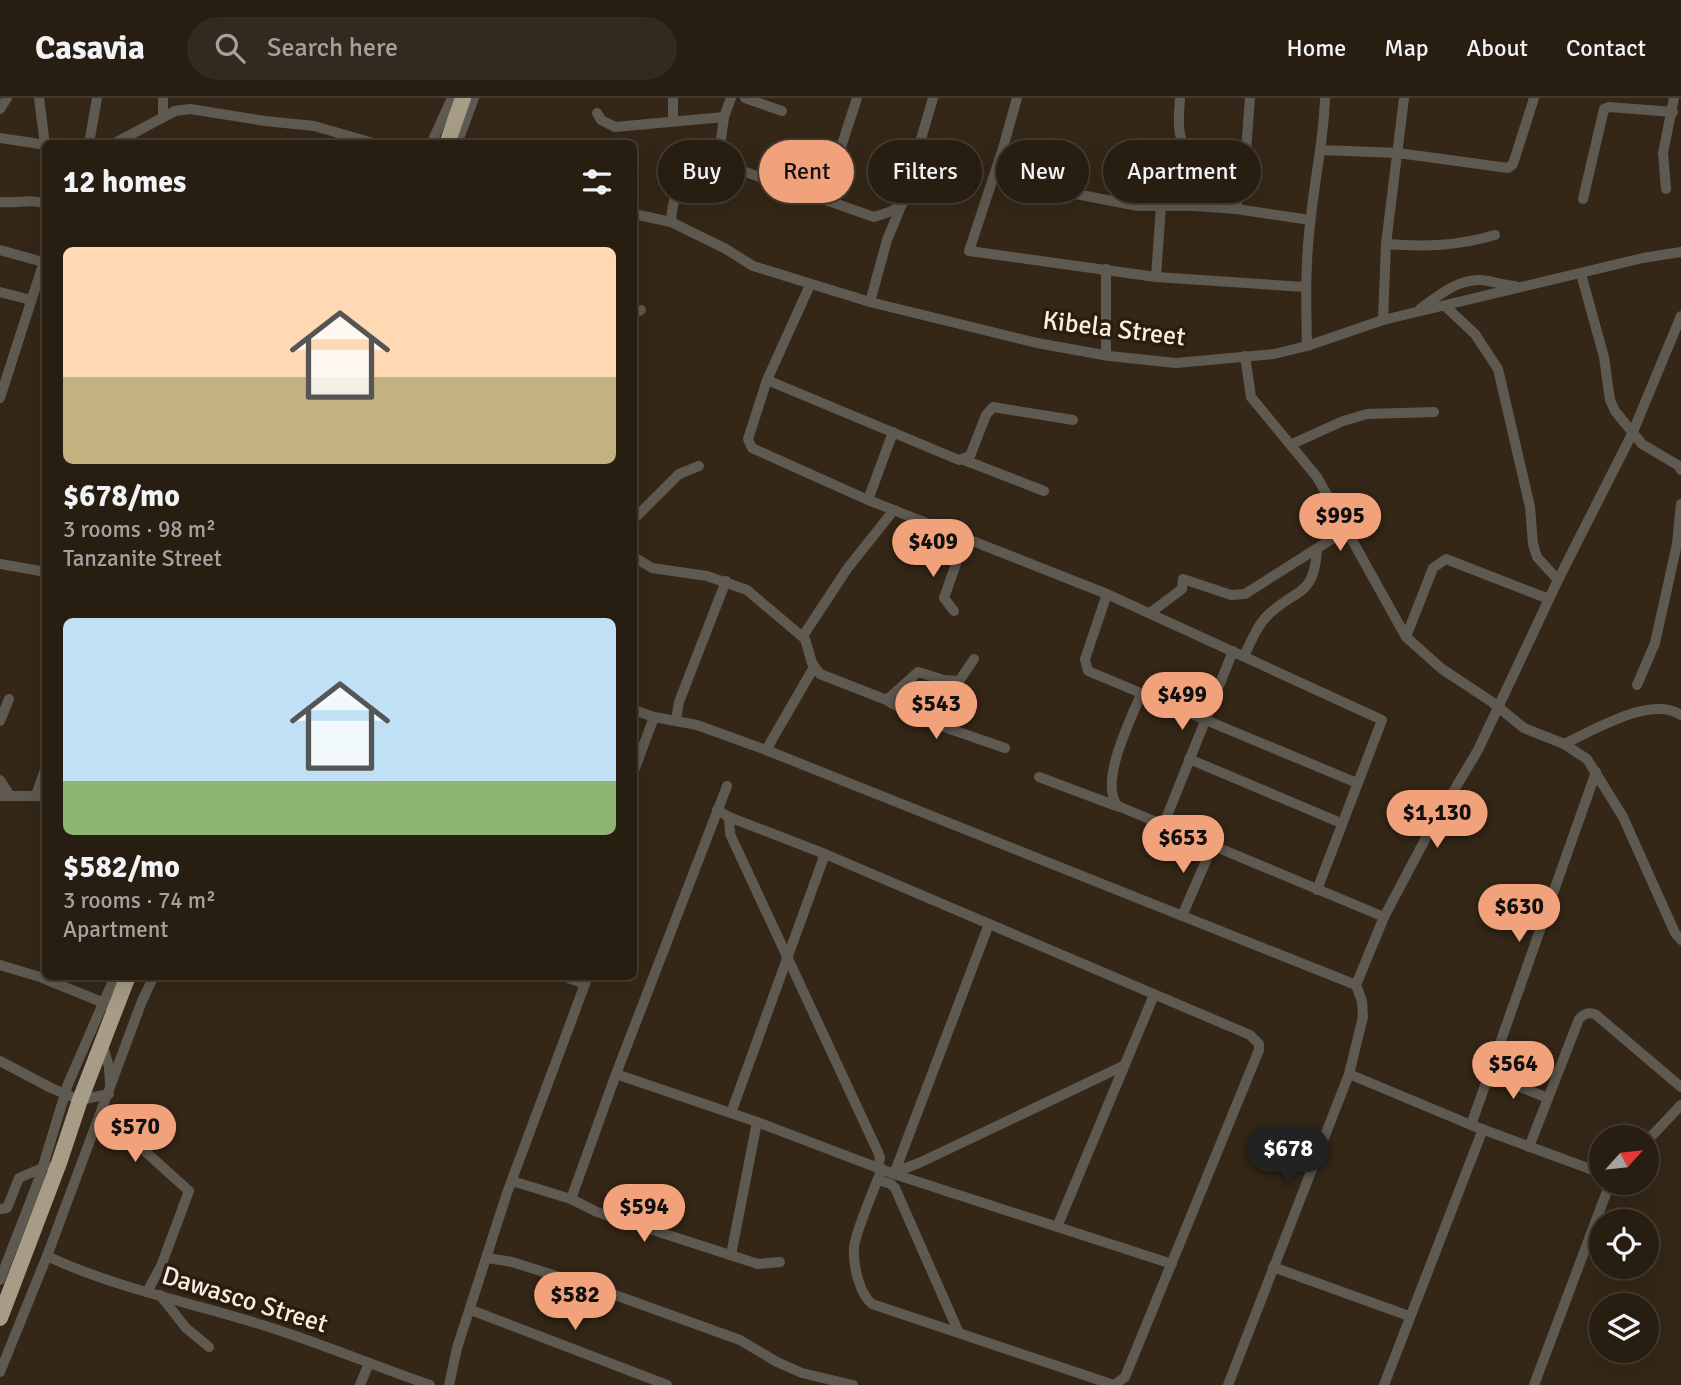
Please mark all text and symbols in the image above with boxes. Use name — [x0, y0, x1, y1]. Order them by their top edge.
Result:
search box — [187, 17, 677, 80]
text: Casavia — [35, 28, 145, 69]
icon: search — [211, 29, 249, 67]
text: Search here — [267, 32, 398, 64]
text: Home — [1286, 33, 1346, 63]
text: Map — [1384, 33, 1429, 63]
text: About — [1467, 33, 1528, 63]
text: Contact — [1566, 33, 1646, 63]
chip: Buy — [658, 140, 745, 203]
chip: Rent — [759, 140, 854, 203]
chip: Filters — [868, 140, 982, 203]
chip: New — [996, 140, 1089, 203]
chip: Apartment — [1103, 140, 1261, 203]
icon: filters — [578, 163, 616, 201]
text: 12 homes — [63, 164, 186, 201]
icon: home — [277, 292, 403, 418]
street label: Kibela Street — [1041, 304, 1187, 354]
text: $678/mo — [63, 478, 180, 515]
pin: $995 — [1299, 494, 1381, 553]
text: $995 — [1315, 501, 1365, 530]
text: 3 rooms · 98 m² — [63, 515, 216, 544]
pin: $409 — [892, 519, 974, 579]
text: $409 — [908, 527, 958, 556]
text: Tanzanite Street — [63, 544, 222, 573]
icon: home — [277, 663, 403, 789]
pin: $499 — [1141, 672, 1223, 732]
text: $499 — [1157, 680, 1207, 709]
pin: $543 — [895, 682, 977, 741]
text: $543 — [911, 689, 961, 718]
pin: $1,130 — [1380, 790, 1494, 850]
text: $1,130 — [1403, 798, 1471, 827]
pin: $653 — [1142, 816, 1224, 875]
text: $653 — [1158, 823, 1208, 852]
text: $582/mo — [63, 849, 180, 886]
pin: $630 — [1478, 884, 1560, 944]
text: 3 rooms · 74 m² — [63, 886, 216, 915]
text: $630 — [1494, 892, 1544, 921]
text: Apartment — [63, 915, 168, 944]
pin: $564 — [1472, 1042, 1554, 1101]
text: $564 — [1488, 1049, 1538, 1078]
pin: $570 — [94, 1104, 176, 1164]
text: $570 — [110, 1112, 160, 1141]
north arrow — [1589, 1125, 1659, 1195]
map controls — [1589, 1125, 1659, 1363]
pin: $678 — [1247, 1126, 1329, 1186]
text: $678 — [1263, 1134, 1313, 1163]
pin: $594 — [603, 1184, 685, 1244]
text: $594 — [619, 1192, 669, 1221]
button: locate — [1589, 1209, 1659, 1279]
street label: Dawasco Street — [158, 1260, 331, 1340]
pin: $582 — [534, 1272, 616, 1332]
text: $582 — [550, 1280, 600, 1309]
button: layers — [1589, 1293, 1659, 1363]

